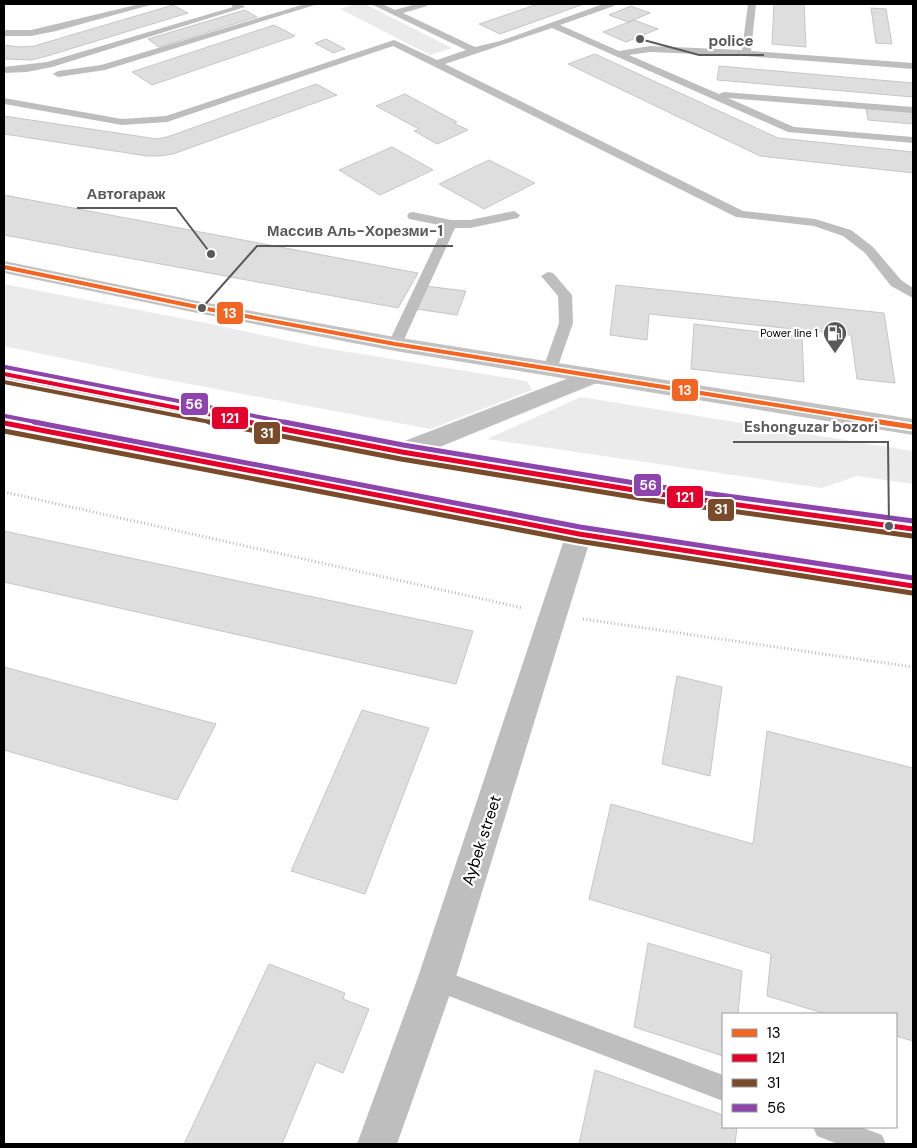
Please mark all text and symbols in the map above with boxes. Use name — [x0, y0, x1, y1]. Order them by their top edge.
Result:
callout: police — [699, 25, 764, 55]
text: police — [708, 31, 754, 51]
callout: Автогараж — [77, 178, 176, 208]
text: Автогараж — [87, 184, 166, 204]
callout: Массив Аль-Хорезми-1 — [257, 216, 453, 246]
text: Массив Аль-Хорезми-1 — [267, 221, 443, 241]
line badge: 13 — [216, 301, 244, 325]
text: 13 — [223, 304, 237, 322]
fuel station icon: Power line 1 — [822, 320, 848, 354]
place label: Power line 1 — [760, 326, 818, 340]
line badge: 13 — [671, 378, 699, 402]
text: 13 — [678, 381, 692, 399]
line badge: 56 — [180, 392, 209, 416]
text: 56 — [185, 395, 203, 413]
line badge: 121 — [211, 406, 249, 430]
text: 121 — [221, 409, 239, 427]
callout: Eshonguzar bozori — [733, 412, 888, 442]
text: Eshonguzar bozori — [744, 417, 878, 437]
line badge: 31 — [253, 421, 281, 445]
text: 31 — [260, 424, 274, 442]
line badge: 56 — [633, 473, 662, 497]
text: 56 — [639, 476, 657, 494]
line badge: 121 — [666, 485, 704, 509]
text: 121 — [676, 488, 694, 506]
line badge: 31 — [707, 498, 735, 522]
text: 31 — [714, 500, 728, 518]
street label: Aybek street — [457, 792, 506, 888]
legend — [722, 1013, 897, 1128]
text: 13 — [767, 1023, 781, 1043]
text: 121 — [767, 1048, 785, 1068]
text: 31 — [767, 1073, 780, 1093]
text: 56 — [767, 1098, 786, 1118]

